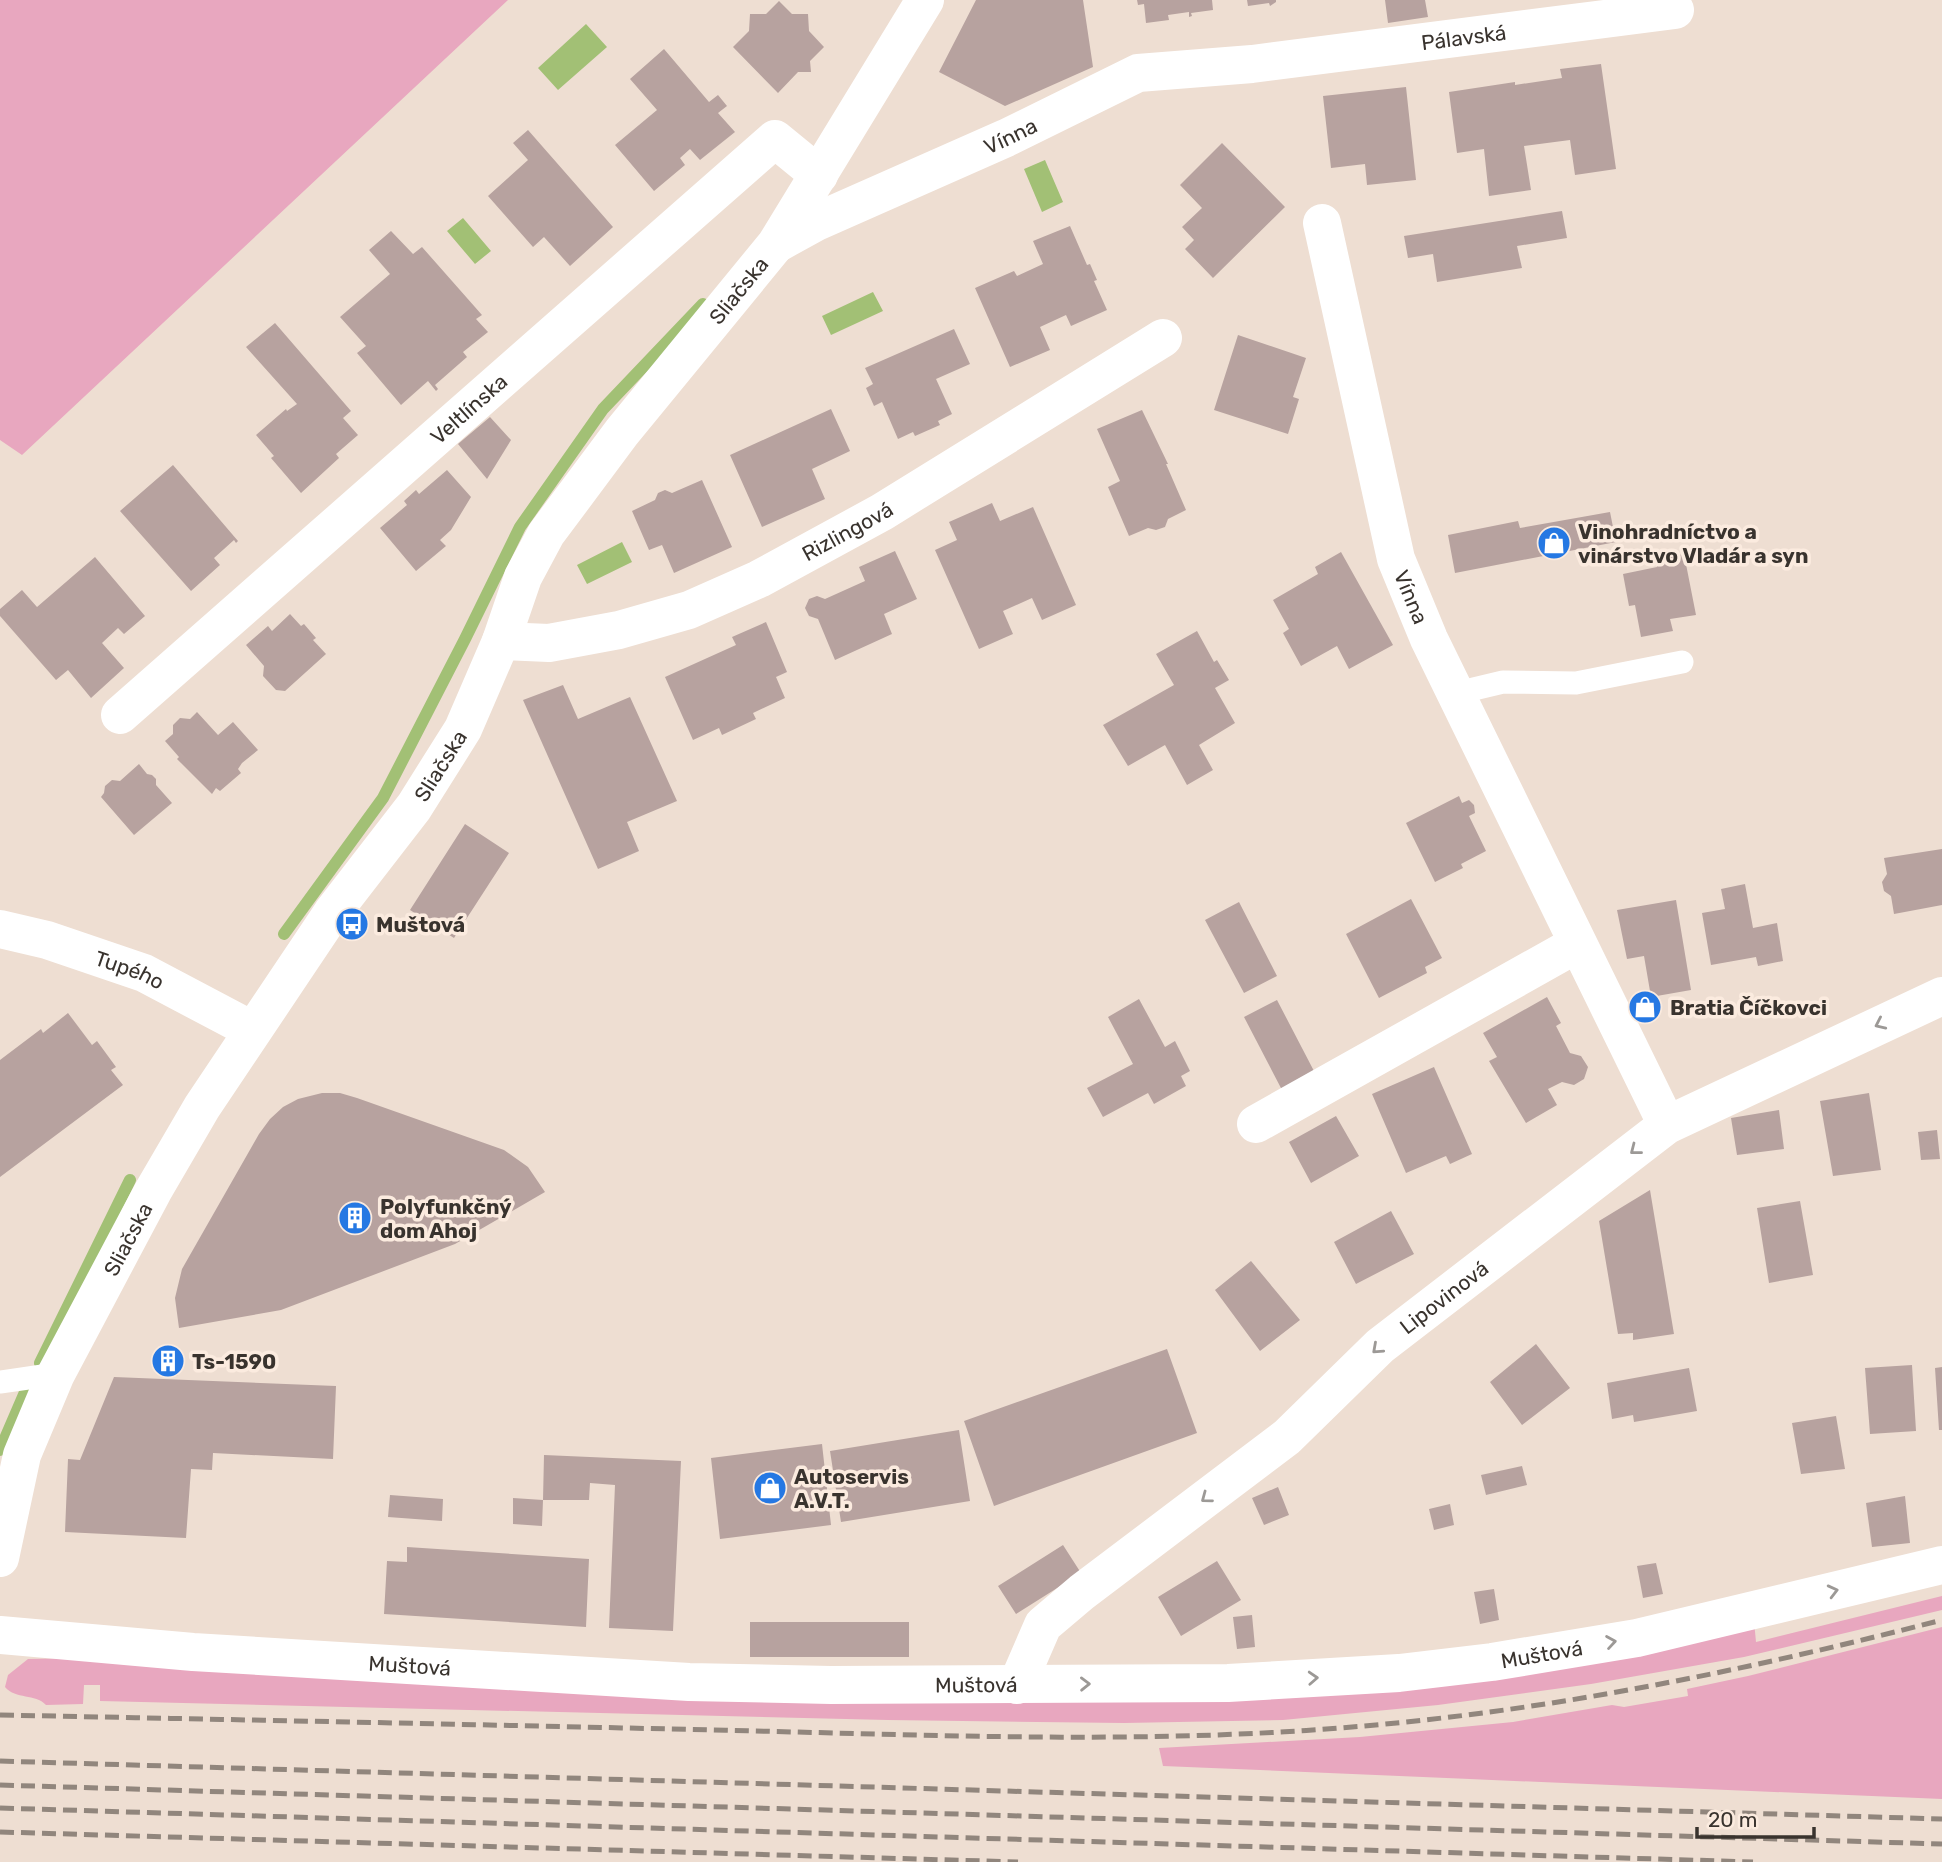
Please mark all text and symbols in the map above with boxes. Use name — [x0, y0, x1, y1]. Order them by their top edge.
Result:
street label: Pálavská — [1420, 19, 1508, 55]
street label: Vínna — [980, 112, 1041, 159]
street label: Sliačska — [703, 252, 773, 329]
street label: Veltlínska — [425, 368, 512, 449]
street label: Rizlingová — [797, 496, 897, 566]
place label: Vinohradníctvo a vinárstvo Vladár a syn — [1578, 519, 1808, 568]
shop icon: Vinohradníctvo a vinárstvo Vladár a syn — [1535, 524, 1573, 562]
street label: Vínna — [1389, 566, 1434, 627]
street label: Sliačska — [408, 725, 472, 806]
bus stop icon: Muštová — [333, 905, 371, 943]
place label: Muštová — [376, 912, 465, 937]
street label: Tupého — [92, 945, 169, 994]
shop icon: Bratia Číčkovci — [1626, 988, 1664, 1026]
place label: Bratia Číčkovci — [1670, 995, 1827, 1020]
one-way arrow — [1875, 1016, 1887, 1030]
one-way arrow — [1630, 1141, 1642, 1154]
place label: Polyfunkčný dom Ahoj — [380, 1194, 512, 1243]
street label: Sliačska — [98, 1198, 157, 1280]
building icon: Polyfunkčný dom Ahoj — [336, 1199, 374, 1237]
street label: Lipovinová — [1394, 1255, 1493, 1339]
one-way arrow — [1372, 1341, 1385, 1353]
building icon: Ts-1590 — [149, 1342, 187, 1380]
place label: Ts-1590 — [192, 1349, 276, 1374]
place label: Autoservis A.V.T. — [794, 1464, 909, 1513]
shop icon: Autoservis A.V.T. — [751, 1469, 789, 1507]
one-way arrow — [1201, 1490, 1214, 1503]
one-way arrow — [1827, 1585, 1839, 1599]
street label: Muštová — [1499, 1635, 1585, 1673]
one-way arrow — [1606, 1635, 1617, 1650]
street label: Muštová — [368, 1650, 452, 1680]
one-way arrow — [1308, 1670, 1319, 1685]
street label: Muštová — [935, 1672, 1018, 1697]
one-way arrow — [1081, 1676, 1091, 1692]
scale bar — [1697, 1796, 1814, 1840]
text: 20 m — [1708, 1807, 1757, 1832]

